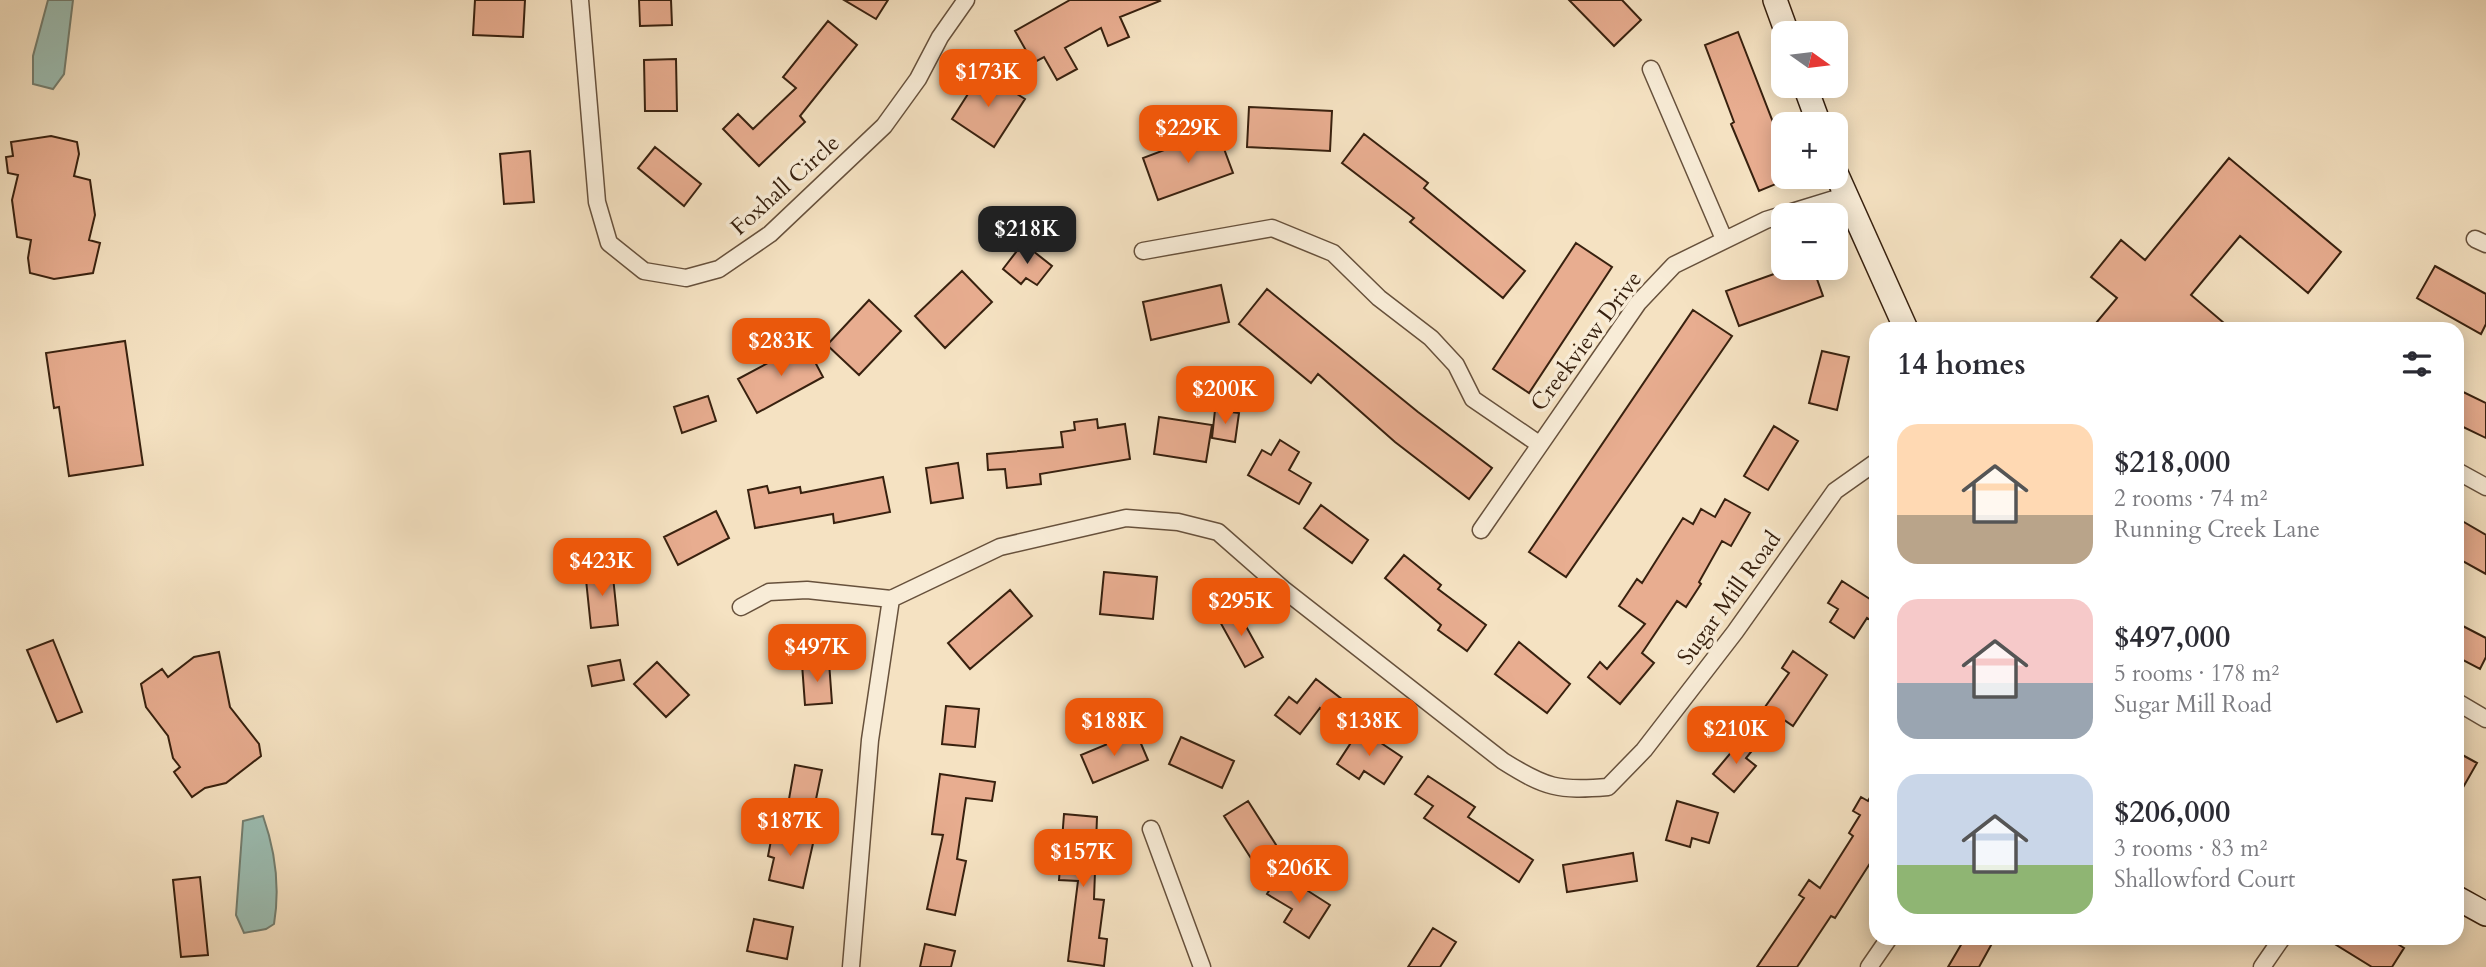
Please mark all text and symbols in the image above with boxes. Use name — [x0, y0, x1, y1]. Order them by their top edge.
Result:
north arrow — [1771, 21, 1848, 98]
map controls — [1771, 21, 1848, 280]
pin: $173K — [939, 50, 1037, 109]
text: $173K — [955, 56, 1021, 87]
pin: $229K — [1139, 106, 1237, 165]
text: $229K — [1155, 112, 1221, 143]
button: + — [1771, 112, 1848, 189]
street label: Foxhall Circle — [724, 128, 846, 242]
button: − — [1771, 203, 1848, 280]
pin: $218K — [978, 206, 1076, 266]
text: $218K — [994, 213, 1060, 244]
street label: Creekview Drive — [1523, 265, 1649, 417]
pin: $283K — [732, 318, 830, 378]
text: $283K — [748, 325, 814, 356]
text: 14 homes — [1897, 344, 2026, 385]
icon: filters — [2398, 345, 2436, 383]
pin: $200K — [1176, 366, 1274, 426]
text: $200K — [1192, 373, 1258, 404]
text: $218,000 — [2114, 442, 2230, 483]
icon: home — [1953, 452, 2037, 536]
text: 2 rooms · 74 m² — [2114, 483, 2267, 514]
text: Running Creek Lane — [2114, 514, 2320, 545]
street label: Sugar Mill Road — [1670, 524, 1788, 671]
pin: $423K — [553, 538, 651, 598]
text: $423K — [569, 545, 635, 576]
pin: $295K — [1192, 578, 1290, 638]
text: $295K — [1208, 585, 1274, 616]
text: $497,000 — [2114, 617, 2230, 658]
pin: $497K — [768, 624, 866, 684]
icon: home — [1953, 627, 2037, 711]
text: $497K — [784, 631, 850, 662]
text: 5 rooms · 178 m² — [2114, 658, 2279, 689]
text: Sugar Mill Road — [2114, 689, 2272, 720]
pin: $188K — [1065, 698, 1163, 758]
pin: $138K — [1320, 698, 1418, 758]
text: $188K — [1081, 705, 1147, 736]
text: $138K — [1336, 705, 1402, 736]
pin: $210K — [1687, 706, 1785, 766]
text: $210K — [1703, 713, 1769, 744]
text: $206,000 — [2114, 792, 2230, 833]
pin: $187K — [741, 798, 839, 858]
icon: home — [1953, 802, 2037, 886]
text: $187K — [757, 805, 823, 836]
pin: $157K — [1034, 830, 1132, 889]
text: 3 rooms · 83 m² — [2114, 833, 2267, 864]
text: $157K — [1050, 836, 1116, 867]
pin: $206K — [1250, 846, 1348, 905]
text: $206K — [1266, 852, 1332, 883]
text: Shallowford Court — [2114, 864, 2295, 895]

